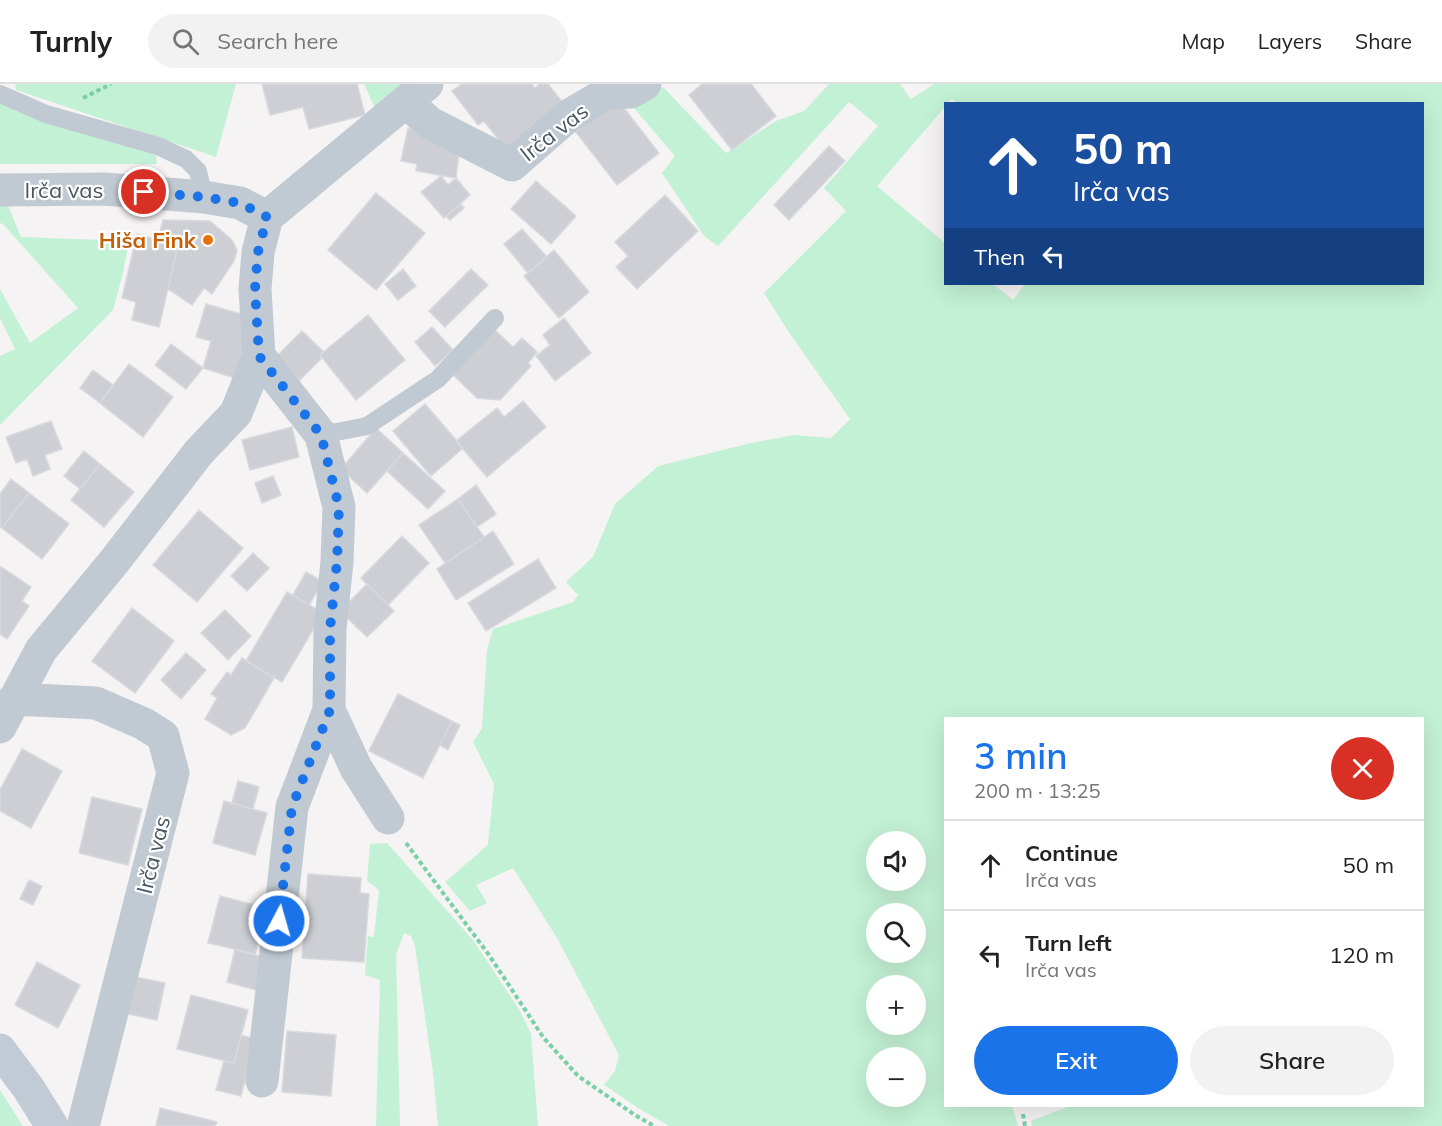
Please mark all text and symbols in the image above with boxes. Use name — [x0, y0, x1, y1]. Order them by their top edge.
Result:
search box — [148, 14, 568, 68]
text: Turnly — [30, 24, 112, 59]
icon: search — [169, 25, 202, 58]
text: Search here — [217, 27, 338, 55]
text: Map — [1182, 28, 1225, 54]
text: Layers — [1258, 28, 1322, 54]
text: Share — [1355, 28, 1412, 54]
street label: Irča vas — [514, 97, 594, 167]
text: 50 m — [1073, 122, 1173, 175]
icon: ahead — [974, 126, 1052, 204]
pin — [118, 166, 169, 217]
text: Irča vas — [1073, 174, 1170, 208]
icon: arrive — [127, 175, 160, 208]
street label: Irča vas — [25, 176, 103, 204]
place label: Hiša Fink — [99, 226, 197, 254]
marker: Hiša Fink — [201, 233, 215, 247]
icon: left — [1037, 240, 1070, 273]
text: Then — [974, 243, 1025, 271]
text: 3 min — [974, 733, 1068, 778]
button: close — [1331, 737, 1394, 800]
text: 200 m · 13:25 — [974, 778, 1100, 803]
street label: Irča vas — [130, 813, 176, 897]
map controls — [866, 831, 926, 1107]
button: sound — [866, 831, 926, 891]
text: Continue — [1025, 839, 1118, 867]
icon: ahead — [974, 849, 1007, 882]
text: 50 m — [1343, 851, 1394, 879]
text: Irča vas — [1025, 867, 1097, 892]
position arrow — [247, 889, 311, 953]
button: search — [866, 903, 926, 963]
text: Turn left — [1025, 929, 1112, 957]
icon: left — [974, 939, 1007, 972]
text: 120 m — [1329, 941, 1394, 969]
text: Irča vas — [1025, 957, 1097, 982]
button: + — [866, 975, 926, 1035]
button: Exit — [974, 1026, 1178, 1095]
button: Share — [1190, 1026, 1394, 1095]
button: − — [866, 1047, 926, 1107]

